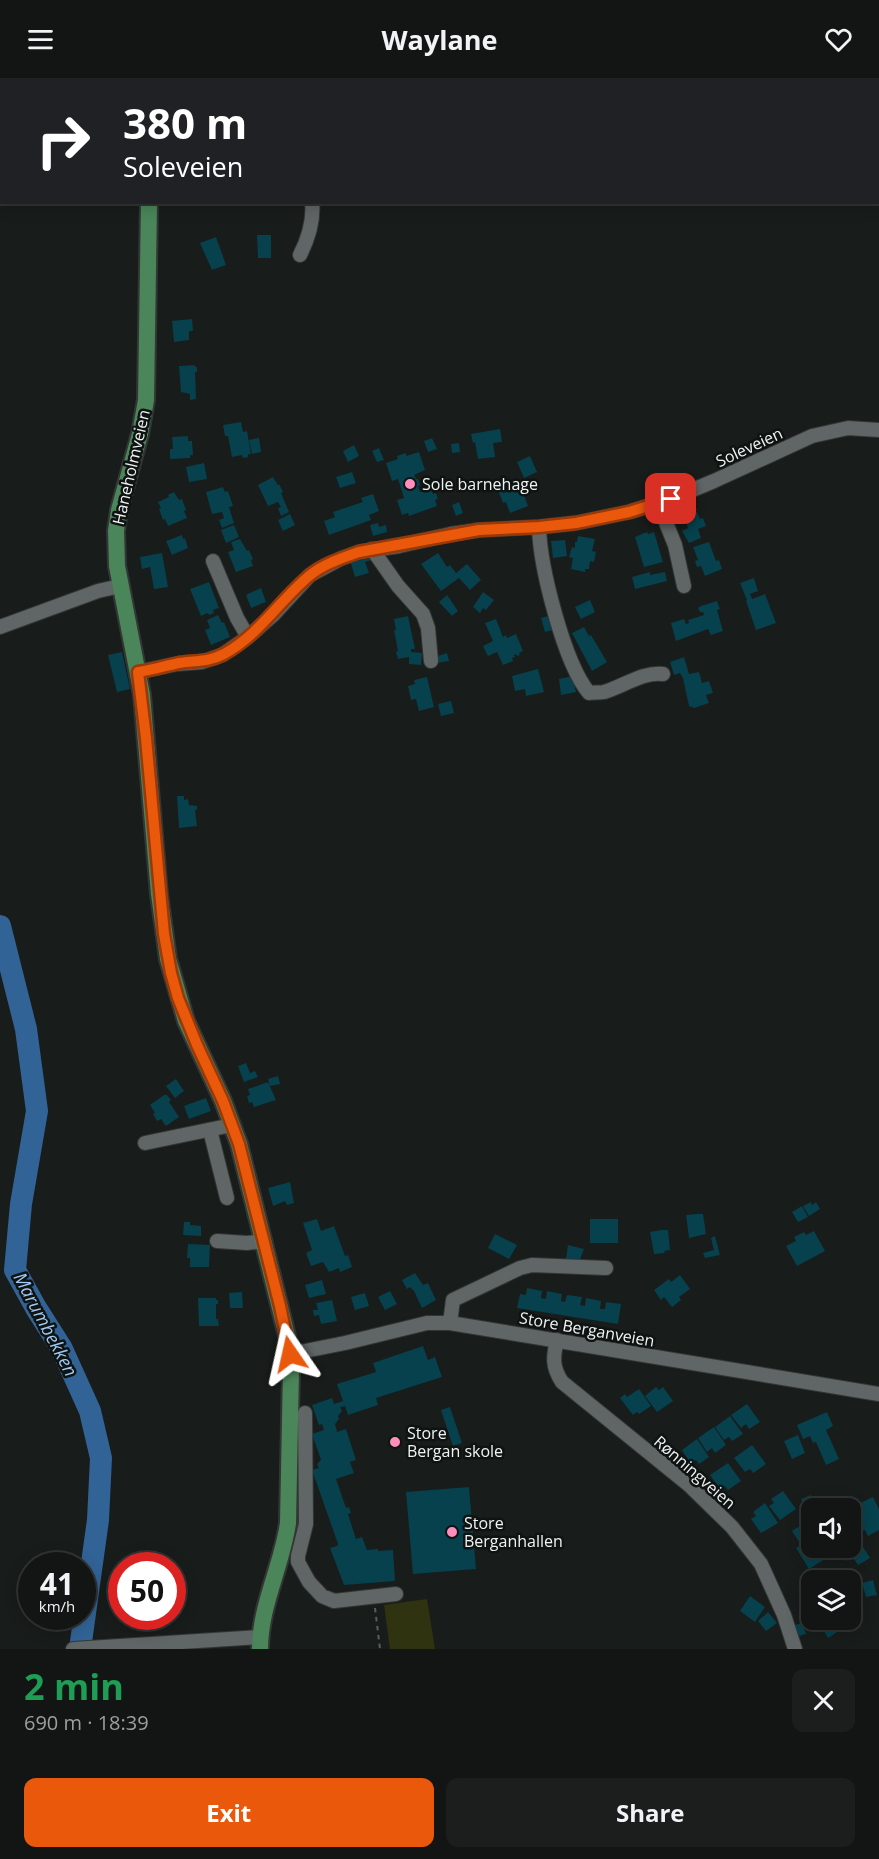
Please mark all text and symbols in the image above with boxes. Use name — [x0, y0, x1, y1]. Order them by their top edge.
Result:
text: Waylane — [381, 21, 498, 58]
icon: menu — [24, 23, 57, 56]
icon: heart — [822, 23, 855, 56]
text: 380 m — [123, 94, 247, 151]
icon: right — [24, 102, 102, 180]
text: Soleveien — [123, 148, 243, 185]
street label: Haneholmveien — [107, 407, 155, 527]
street label: Soleveien — [712, 422, 786, 472]
place label: Sole barnehage — [422, 473, 538, 495]
pin — [645, 473, 696, 524]
marker: Sole barnehage — [403, 477, 417, 491]
icon: arrive — [654, 482, 687, 515]
water label: Marumbekken — [8, 1268, 84, 1380]
street label: Store Berganveien — [518, 1306, 656, 1352]
position arrow — [258, 1322, 322, 1386]
place label: Store Bergan skole — [407, 1422, 503, 1462]
street label: Rønningveien — [649, 1430, 741, 1514]
marker: Store Bergan skole — [388, 1435, 402, 1449]
map controls — [801, 1498, 861, 1630]
button: sound — [801, 1498, 861, 1558]
place label: Store Berganhallen — [464, 1512, 563, 1552]
marker: Store Berganhallen — [445, 1525, 459, 1539]
speed limit sign: 50 — [108, 1552, 186, 1630]
text: 41 — [40, 1563, 74, 1604]
button: layers — [801, 1570, 861, 1630]
text: km/h — [39, 1596, 75, 1616]
text: 2 min — [24, 1662, 124, 1711]
button: close — [792, 1669, 855, 1732]
text: 690 m · 18:39 — [24, 1709, 149, 1736]
button: Exit — [24, 1778, 434, 1847]
button: Share — [446, 1778, 855, 1847]

